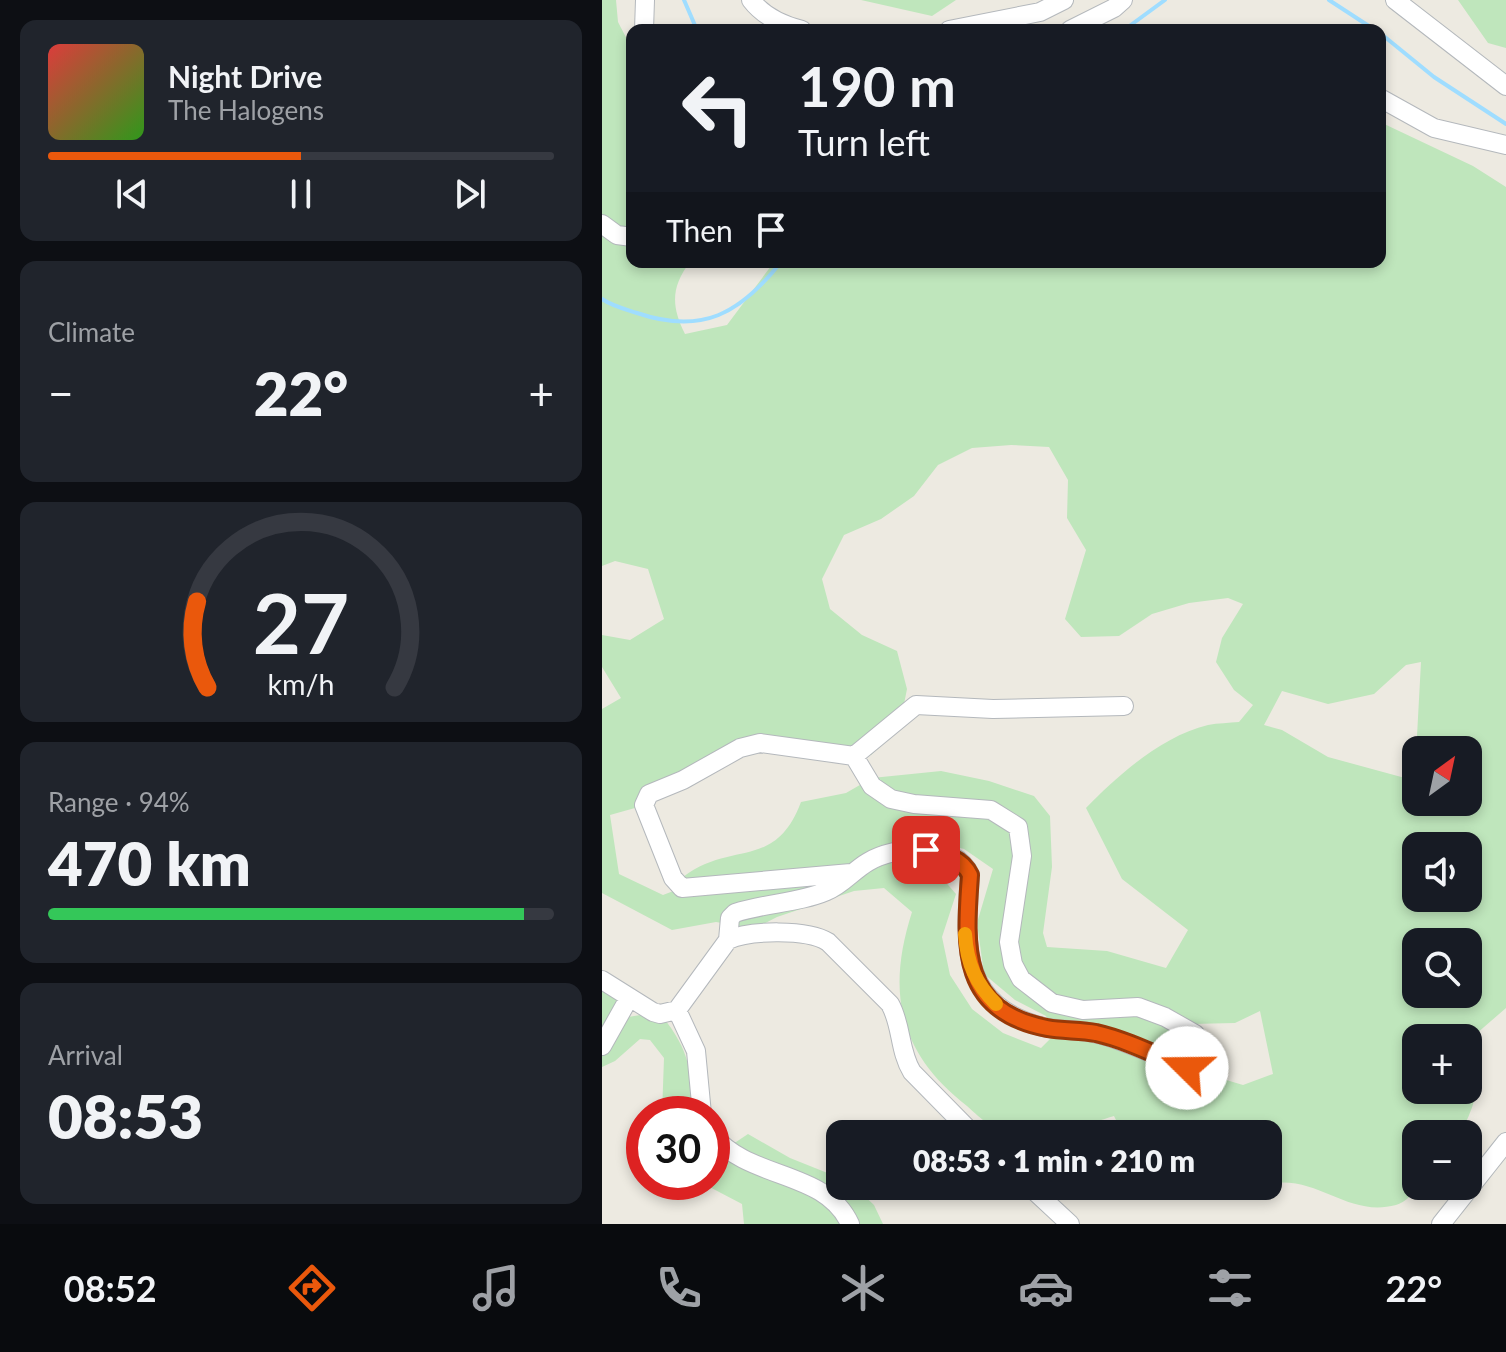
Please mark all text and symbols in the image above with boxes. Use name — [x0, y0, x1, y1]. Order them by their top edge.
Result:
text: 190 m — [798, 52, 956, 119]
icon: left — [666, 56, 770, 160]
text: Night Drive — [168, 58, 322, 94]
text: The Halogens — [168, 94, 324, 126]
text: Turn left — [798, 120, 930, 164]
icon: previous — [110, 172, 154, 216]
icon: pause — [279, 172, 323, 216]
icon: next — [448, 172, 492, 216]
icon: arrive — [749, 208, 793, 252]
text: Then — [666, 212, 733, 248]
text: Climate — [48, 316, 135, 348]
text: 22° — [254, 357, 348, 429]
text: − — [48, 367, 74, 419]
text: + — [528, 367, 554, 419]
text: 27 — [253, 572, 349, 672]
text: km/h — [268, 667, 334, 701]
north arrow — [1402, 736, 1482, 816]
map controls — [1402, 736, 1482, 1200]
text: Range · 94% — [48, 786, 190, 818]
pin — [892, 816, 960, 884]
text: 470 km — [48, 827, 251, 899]
icon: arrive — [904, 828, 948, 872]
button: sound — [1402, 832, 1482, 912]
button: search — [1402, 928, 1482, 1008]
button: + — [1402, 1024, 1482, 1104]
position arrow — [1145, 1026, 1229, 1110]
text: Arrival — [48, 1039, 123, 1071]
text: 08:53 — [48, 1080, 203, 1152]
speed limit sign: 30 — [626, 1096, 730, 1200]
button: − — [1402, 1120, 1482, 1200]
text: 08:53 · 1 min · 210 m — [913, 1142, 1195, 1178]
icon: directions — [284, 1260, 340, 1316]
icon: music — [468, 1260, 524, 1316]
icon: phone — [651, 1260, 707, 1316]
icon: climate — [835, 1260, 891, 1316]
icon: car — [1018, 1260, 1074, 1316]
icon: filters — [1202, 1260, 1258, 1316]
text: 08:52 — [64, 1266, 157, 1310]
text: 22° — [1385, 1266, 1442, 1310]

